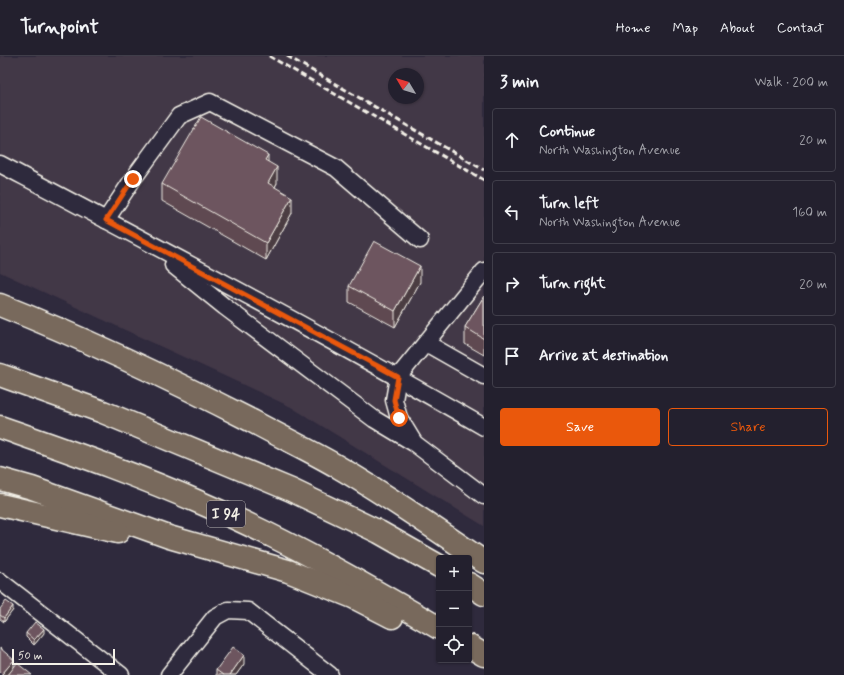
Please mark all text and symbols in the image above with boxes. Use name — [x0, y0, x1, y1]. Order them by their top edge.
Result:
text: Turnpoint — [20, 15, 99, 40]
text: Home — [616, 19, 650, 37]
text: Map — [672, 19, 698, 37]
text: About — [720, 19, 755, 37]
text: Contact — [777, 19, 824, 37]
north arrow — [388, 68, 424, 104]
text: 3 min — [500, 71, 539, 93]
text: Walk · 200 m — [754, 74, 828, 91]
text: Continue — [539, 122, 595, 142]
icon: ahead — [501, 129, 523, 151]
text: 20 m — [799, 132, 827, 149]
text: North Washington Avenue — [539, 142, 681, 159]
route end — [124, 170, 142, 188]
text: Turn left — [539, 194, 599, 214]
icon: left — [501, 201, 523, 223]
text: 160 m — [792, 204, 827, 221]
text: North Washington Avenue — [539, 214, 681, 231]
icon: right — [501, 273, 523, 295]
text: Turn right — [539, 274, 606, 294]
text: 20 m — [799, 276, 827, 293]
icon: arrive — [501, 345, 523, 367]
text: Arrive at destination — [539, 346, 668, 366]
button: Save — [500, 408, 660, 446]
button: Share — [668, 408, 828, 446]
route start — [390, 409, 408, 427]
road number: I 94 — [207, 501, 245, 527]
map controls — [436, 555, 472, 663]
button: + — [436, 555, 472, 591]
button: − — [436, 591, 472, 627]
button: locate — [436, 627, 472, 663]
scale bar — [12, 647, 115, 666]
text: 50 m — [18, 649, 43, 663]

